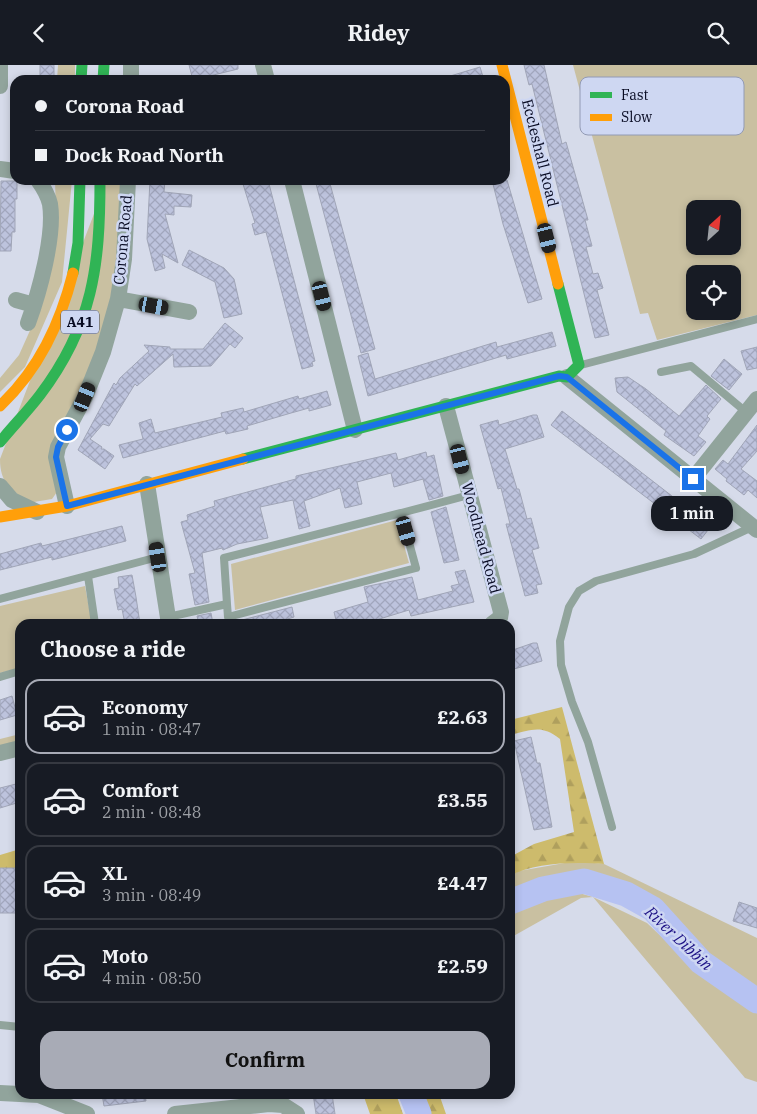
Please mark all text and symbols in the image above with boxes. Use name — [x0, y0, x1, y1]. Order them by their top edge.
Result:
text: Ridey — [347, 18, 410, 47]
icon: back — [25, 19, 53, 47]
icon: search — [704, 19, 732, 47]
legend — [580, 77, 744, 135]
text: Fast — [621, 86, 649, 104]
text: Corona Road — [65, 94, 184, 118]
street label: Eccleshall Road — [518, 97, 563, 209]
text: Slow — [621, 108, 652, 126]
text: Dock Road North — [65, 143, 224, 167]
street label: Corona Road — [109, 194, 136, 286]
north arrow — [686, 200, 741, 255]
map controls — [686, 200, 741, 320]
car — [536, 222, 557, 254]
button: locate — [686, 265, 741, 320]
car — [311, 280, 332, 312]
car — [137, 296, 170, 316]
road number: A41 — [61, 311, 99, 333]
car — [72, 380, 97, 414]
route start — [56, 419, 78, 441]
car — [449, 443, 470, 475]
route end — [682, 468, 704, 490]
street label: Woodhead Road — [458, 480, 505, 596]
callout: 1 min — [652, 497, 734, 531]
text: 1 min — [670, 503, 714, 523]
car — [394, 515, 417, 547]
car — [148, 541, 167, 573]
text: Choose a ride — [40, 634, 186, 663]
icon: car — [42, 694, 87, 739]
text: Economy — [102, 695, 188, 719]
text: £2.63 — [437, 705, 488, 729]
text: 1 min · 08:47 — [102, 719, 201, 739]
icon: car — [42, 777, 87, 822]
text: Comfort — [102, 778, 179, 802]
text: £3.55 — [437, 788, 488, 812]
text: 2 min · 08:48 — [102, 802, 201, 822]
icon: car — [42, 860, 87, 905]
text: XL — [102, 861, 128, 885]
text: £4.47 — [437, 871, 488, 895]
text: 3 min · 08:49 — [102, 885, 201, 905]
water label: River Dibbin — [640, 901, 717, 974]
icon: car — [42, 943, 87, 988]
text: Moto — [102, 944, 148, 968]
text: £2.59 — [437, 954, 488, 978]
text: 4 min · 08:50 — [102, 968, 201, 988]
button: Confirm — [40, 1031, 490, 1089]

